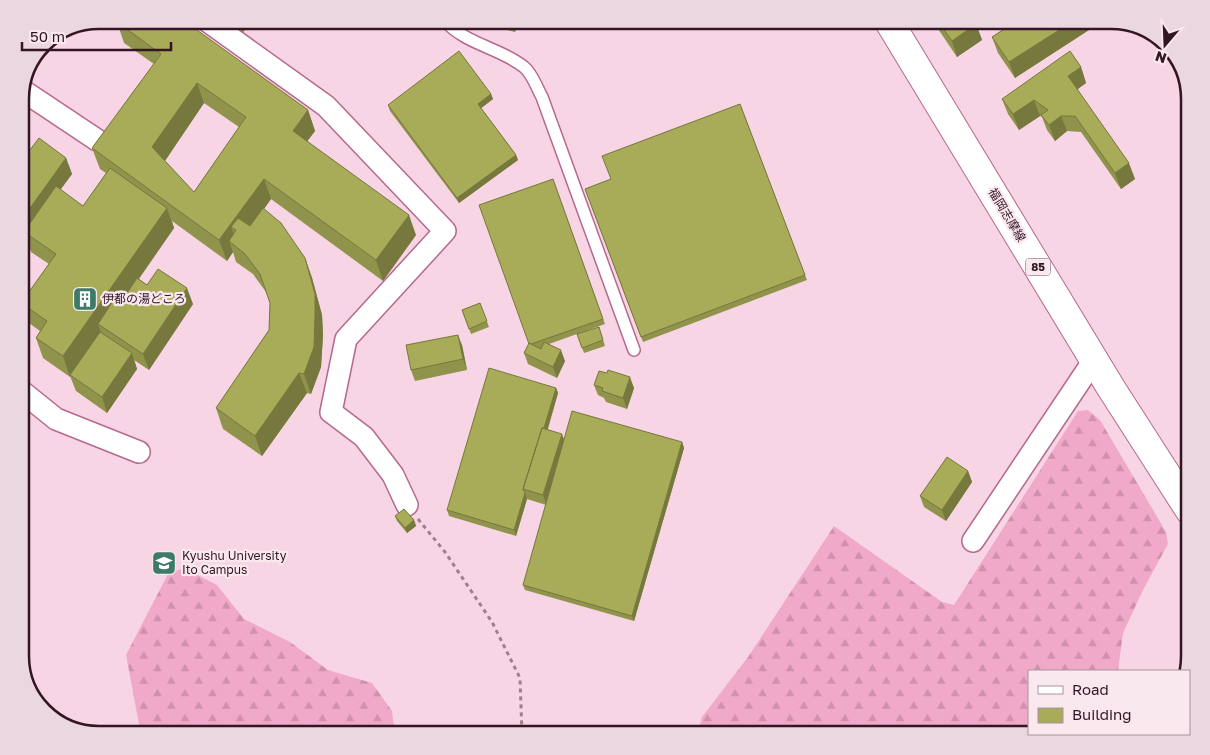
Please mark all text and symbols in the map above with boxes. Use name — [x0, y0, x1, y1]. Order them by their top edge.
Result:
scale bar — [22, 20, 171, 52]
north arrow — [1140, 20, 1190, 70]
text: 50 m — [30, 27, 65, 45]
text: N — [1153, 48, 1168, 68]
street label: 福岡志摩線 — [986, 185, 1029, 244]
road number: 85 — [1026, 258, 1050, 276]
building icon: 伊都の湯どころ — [72, 286, 98, 312]
place label: 伊都の湯どころ — [102, 291, 186, 306]
place label: Kyushu University Ito Campus — [182, 548, 287, 577]
school or university icon: Kyushu University Ito Campus — [151, 550, 177, 576]
legend — [1028, 670, 1190, 735]
text: Road — [1072, 680, 1109, 698]
text: Building — [1072, 705, 1132, 723]

